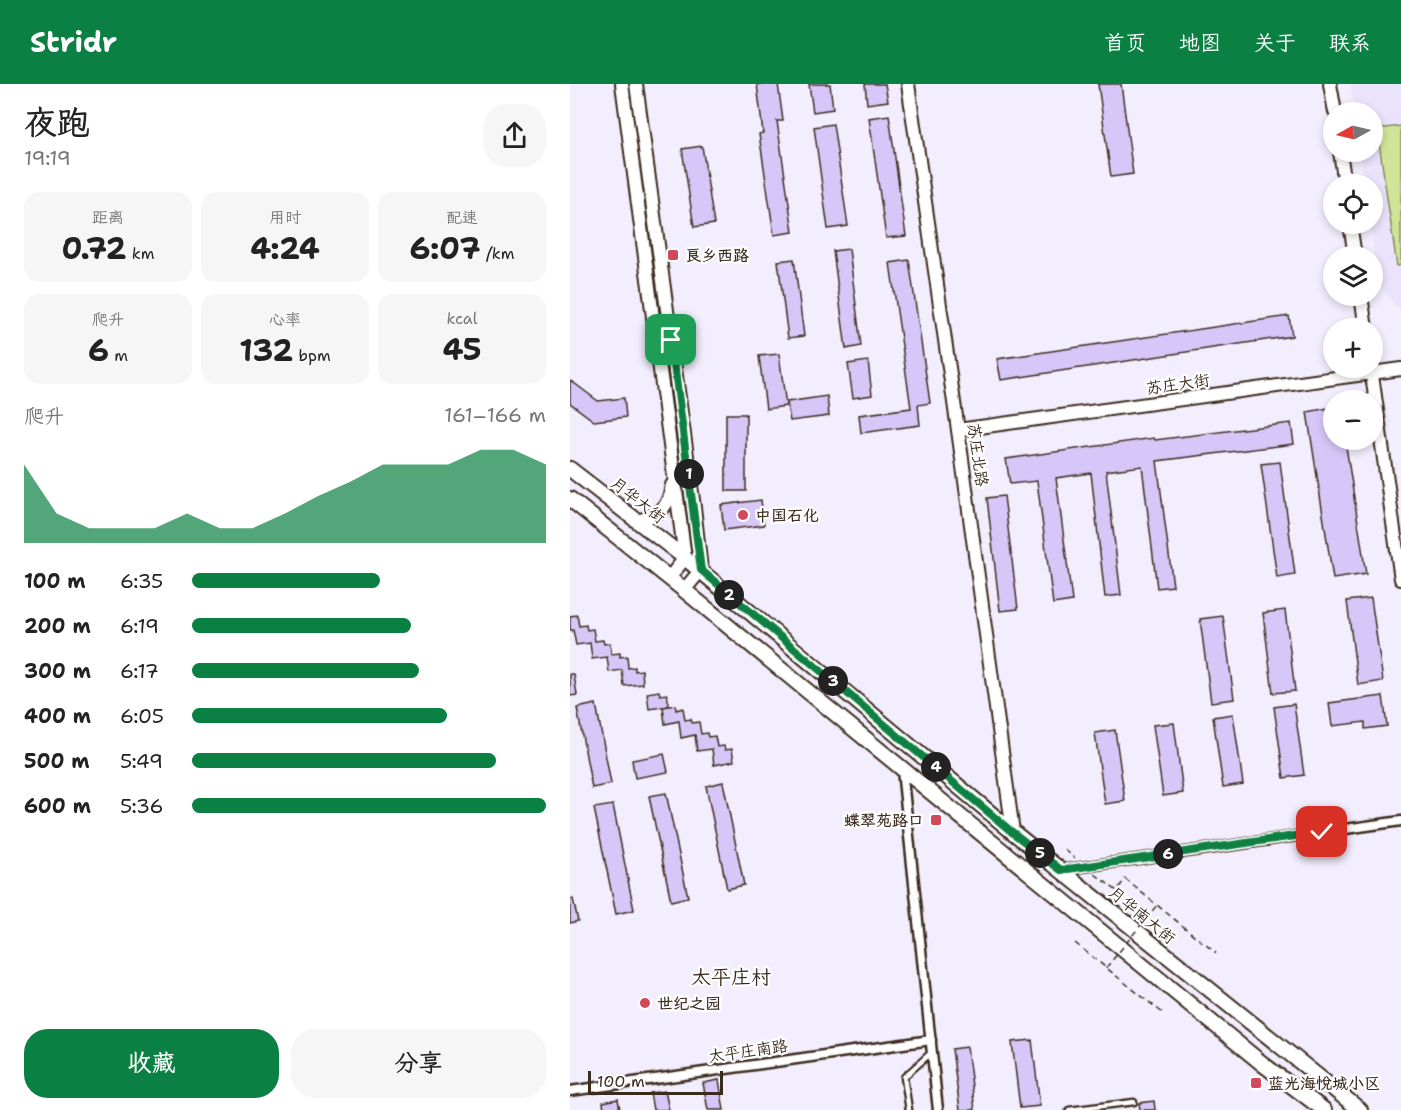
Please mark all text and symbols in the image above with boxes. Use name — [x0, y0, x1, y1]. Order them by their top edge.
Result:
text: Stridr — [30, 23, 117, 61]
text: 首页 — [1104, 29, 1146, 57]
text: 地图 — [1179, 29, 1221, 57]
text: 关于 — [1254, 29, 1296, 57]
text: 联系 — [1329, 29, 1371, 57]
text: 夜跑 — [24, 100, 90, 145]
north arrow — [1323, 102, 1383, 162]
map controls — [1323, 102, 1383, 450]
button: share — [483, 104, 546, 167]
text: 19:19 — [24, 145, 71, 171]
button: locate — [1323, 174, 1383, 234]
text: 距离 — [92, 207, 124, 228]
text: 用时 — [269, 207, 301, 228]
text: 配速 — [446, 207, 478, 228]
text: 0.72 — [62, 228, 126, 269]
text: 4:24 — [250, 228, 320, 269]
text: 6:07 — [410, 228, 480, 269]
text: km — [126, 243, 155, 264]
text: /km — [480, 243, 515, 264]
place label: 良乡西路 — [685, 245, 749, 266]
button: layers — [1323, 246, 1383, 306]
marker: 良乡西路 — [666, 248, 680, 262]
text: kcal — [446, 308, 478, 329]
text: 爬升 — [92, 309, 124, 330]
text: 心率 — [269, 309, 301, 330]
pin — [645, 314, 696, 365]
button: + — [1323, 318, 1383, 378]
icon: arrive — [654, 323, 687, 356]
text: 45 — [443, 329, 481, 370]
text: 6 — [88, 330, 109, 371]
text: 132 — [239, 330, 293, 371]
text: m — [109, 345, 128, 366]
text: bpm — [293, 345, 331, 366]
street label: 苏庄大街 — [1145, 369, 1211, 399]
button: − — [1323, 390, 1383, 450]
text: 161–166 m — [444, 402, 546, 428]
text: 爬升 — [24, 403, 64, 429]
street label: 苏庄北路 — [963, 422, 993, 488]
pin: 1 — [674, 459, 704, 489]
text: 1 — [685, 463, 693, 484]
street label: 月华大街 — [606, 472, 670, 528]
place label: 中国石化 — [755, 505, 819, 526]
marker: 中国石化 — [736, 508, 750, 522]
text: 100 m — [24, 568, 86, 594]
text: 6:35 — [120, 568, 163, 594]
pin: 2 — [714, 580, 744, 610]
text: 2 — [723, 584, 735, 605]
text: 200 m — [24, 613, 91, 639]
text: 6:19 — [120, 613, 159, 639]
text: 300 m — [24, 658, 91, 684]
text: 6:17 — [120, 658, 159, 684]
pin: 3 — [818, 666, 848, 696]
text: 3 — [827, 670, 839, 691]
text: 400 m — [24, 703, 91, 729]
text: 6:05 — [120, 703, 164, 729]
text: 500 m — [24, 748, 90, 774]
text: 5:49 — [120, 748, 163, 774]
pin: 4 — [921, 752, 951, 782]
text: 4 — [930, 756, 942, 777]
text: 600 m — [24, 793, 91, 819]
text: 5:36 — [120, 793, 163, 819]
pin — [1296, 806, 1347, 857]
place label: 蝶翠苑路口 — [844, 810, 924, 831]
marker: 蝶翠苑路口 — [929, 813, 943, 827]
icon: check — [1305, 815, 1338, 848]
pin: 5 — [1025, 838, 1055, 868]
pin: 6 — [1153, 839, 1183, 869]
text: 5 — [1035, 842, 1045, 863]
text: 6 — [1162, 843, 1174, 864]
street label: 月华南大街 — [1104, 882, 1180, 948]
district label: 太平庄村 — [691, 964, 771, 990]
place label: 世纪之园 — [657, 993, 721, 1014]
marker: 世纪之园 — [638, 996, 652, 1010]
button: 收藏 — [24, 1029, 279, 1098]
button: 分享 — [291, 1029, 546, 1098]
street label: 太平庄南路 — [707, 1035, 789, 1067]
scale bar — [588, 1068, 723, 1096]
text: 100 m — [597, 1071, 645, 1092]
place label: 蓝光海悦城小区 — [1268, 1073, 1380, 1094]
marker: 蓝光海悦城小区 — [1249, 1076, 1263, 1090]

